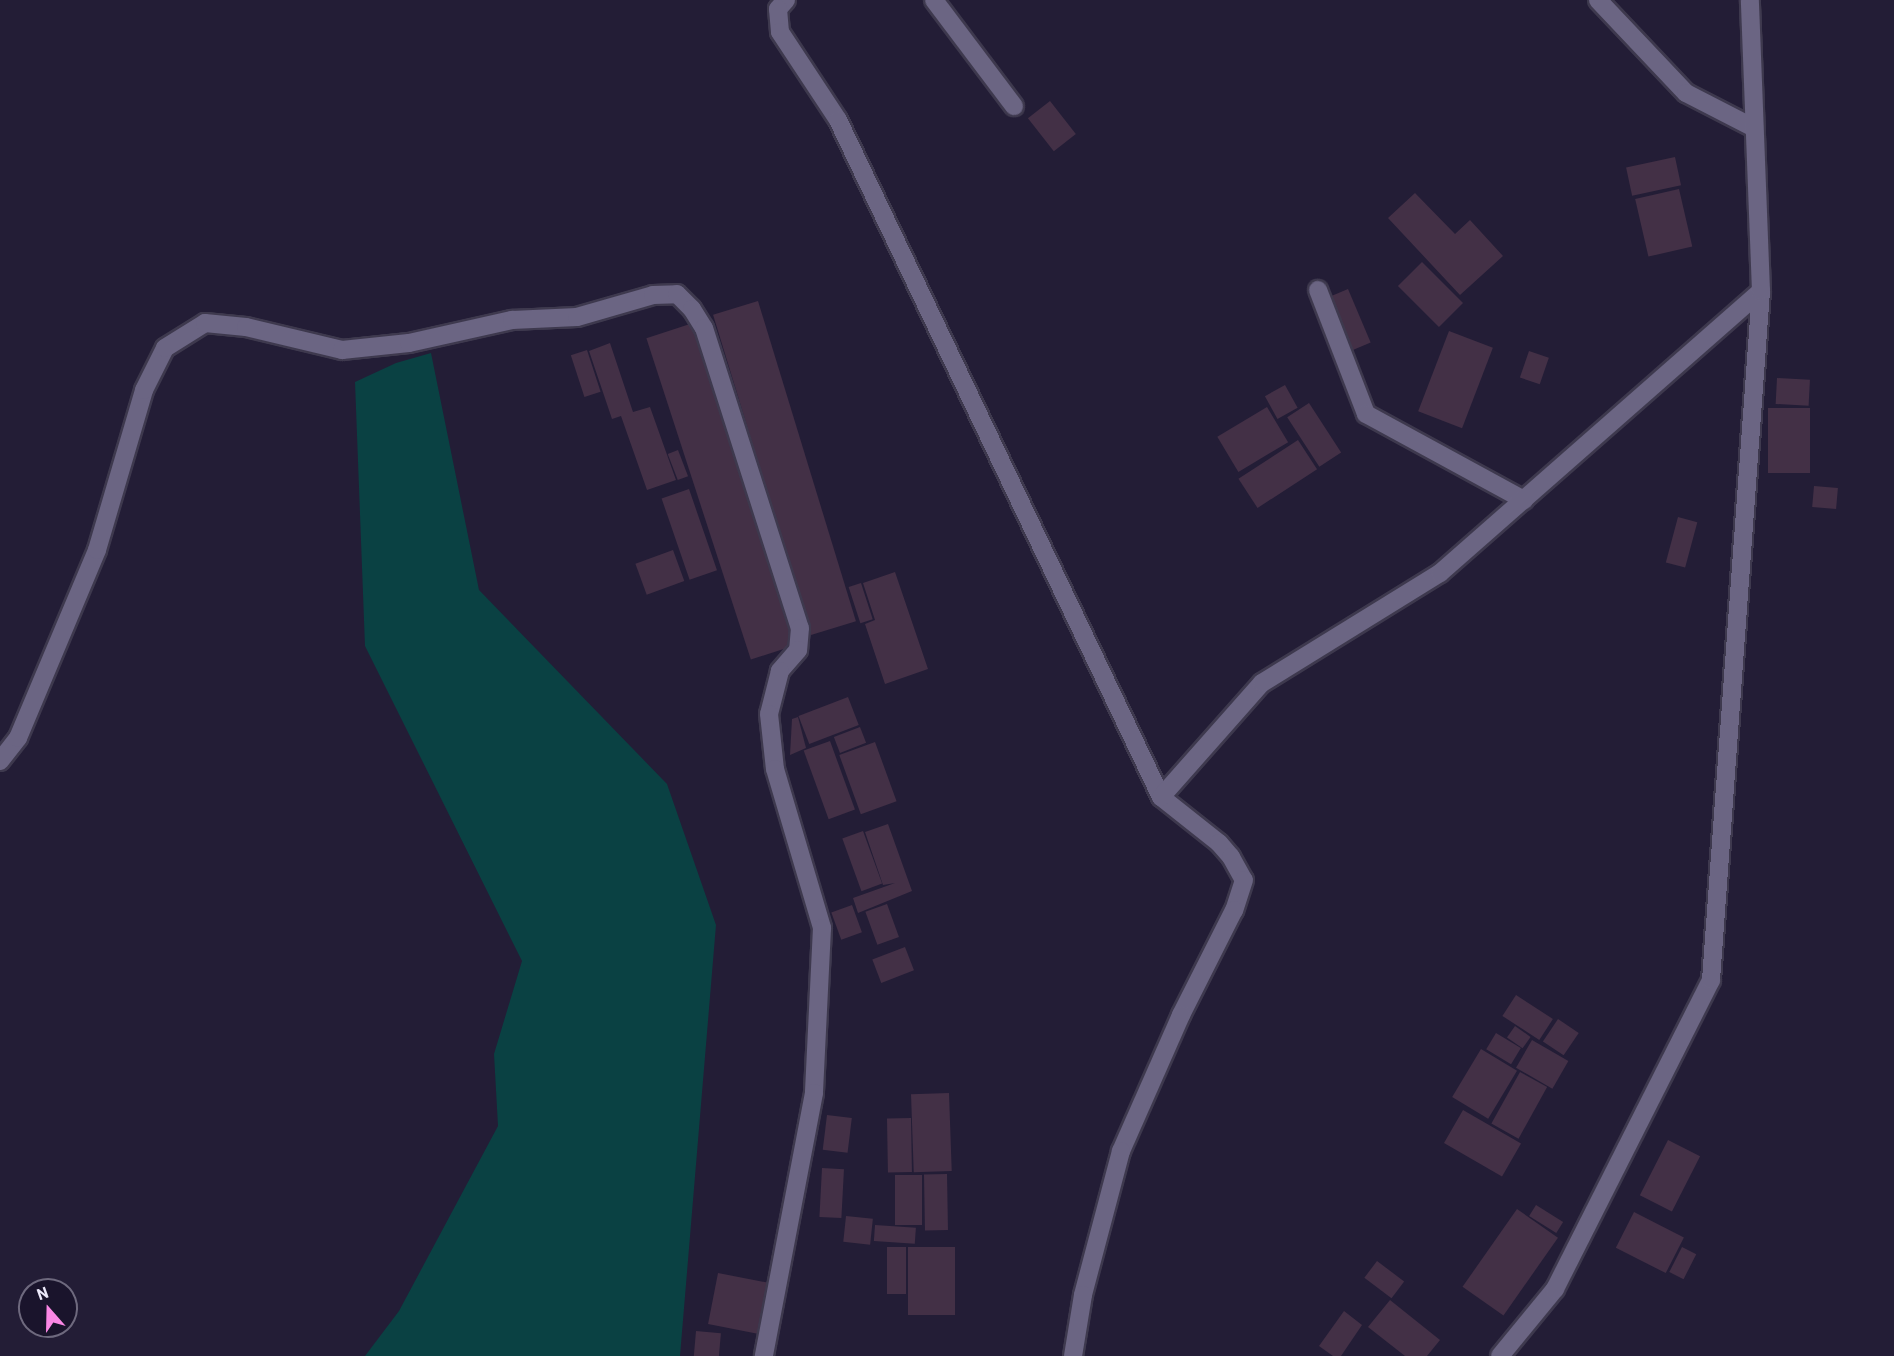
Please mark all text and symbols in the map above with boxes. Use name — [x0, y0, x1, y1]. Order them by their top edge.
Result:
north arrow — [18, 1278, 78, 1338]
text: N — [34, 1282, 51, 1303]

